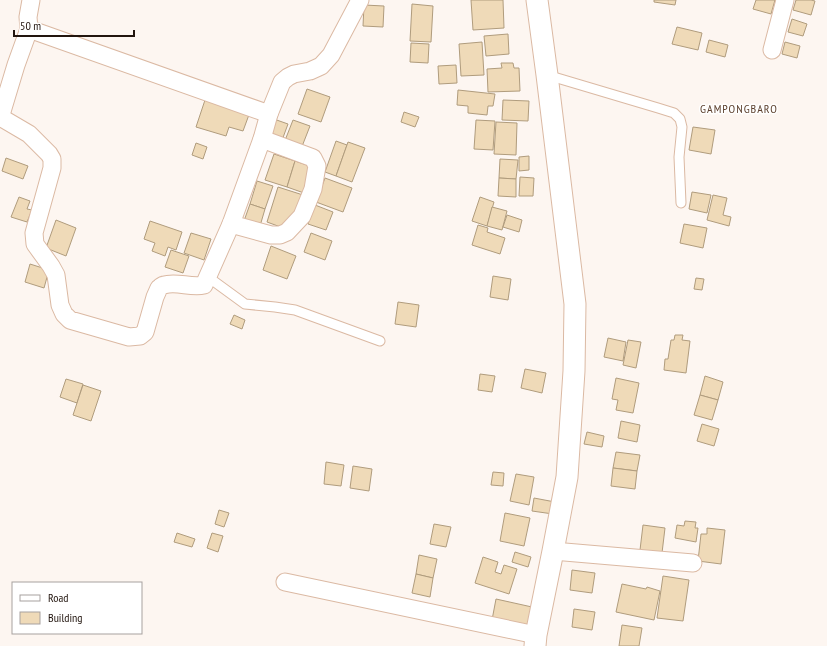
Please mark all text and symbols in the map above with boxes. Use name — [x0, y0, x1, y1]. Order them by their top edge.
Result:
scale bar — [14, 12, 134, 38]
text: 50 m — [20, 18, 41, 33]
district label: GAMPONGBARO — [700, 101, 778, 116]
legend — [12, 582, 142, 634]
text: Road — [48, 590, 68, 605]
text: Building — [48, 610, 83, 625]

